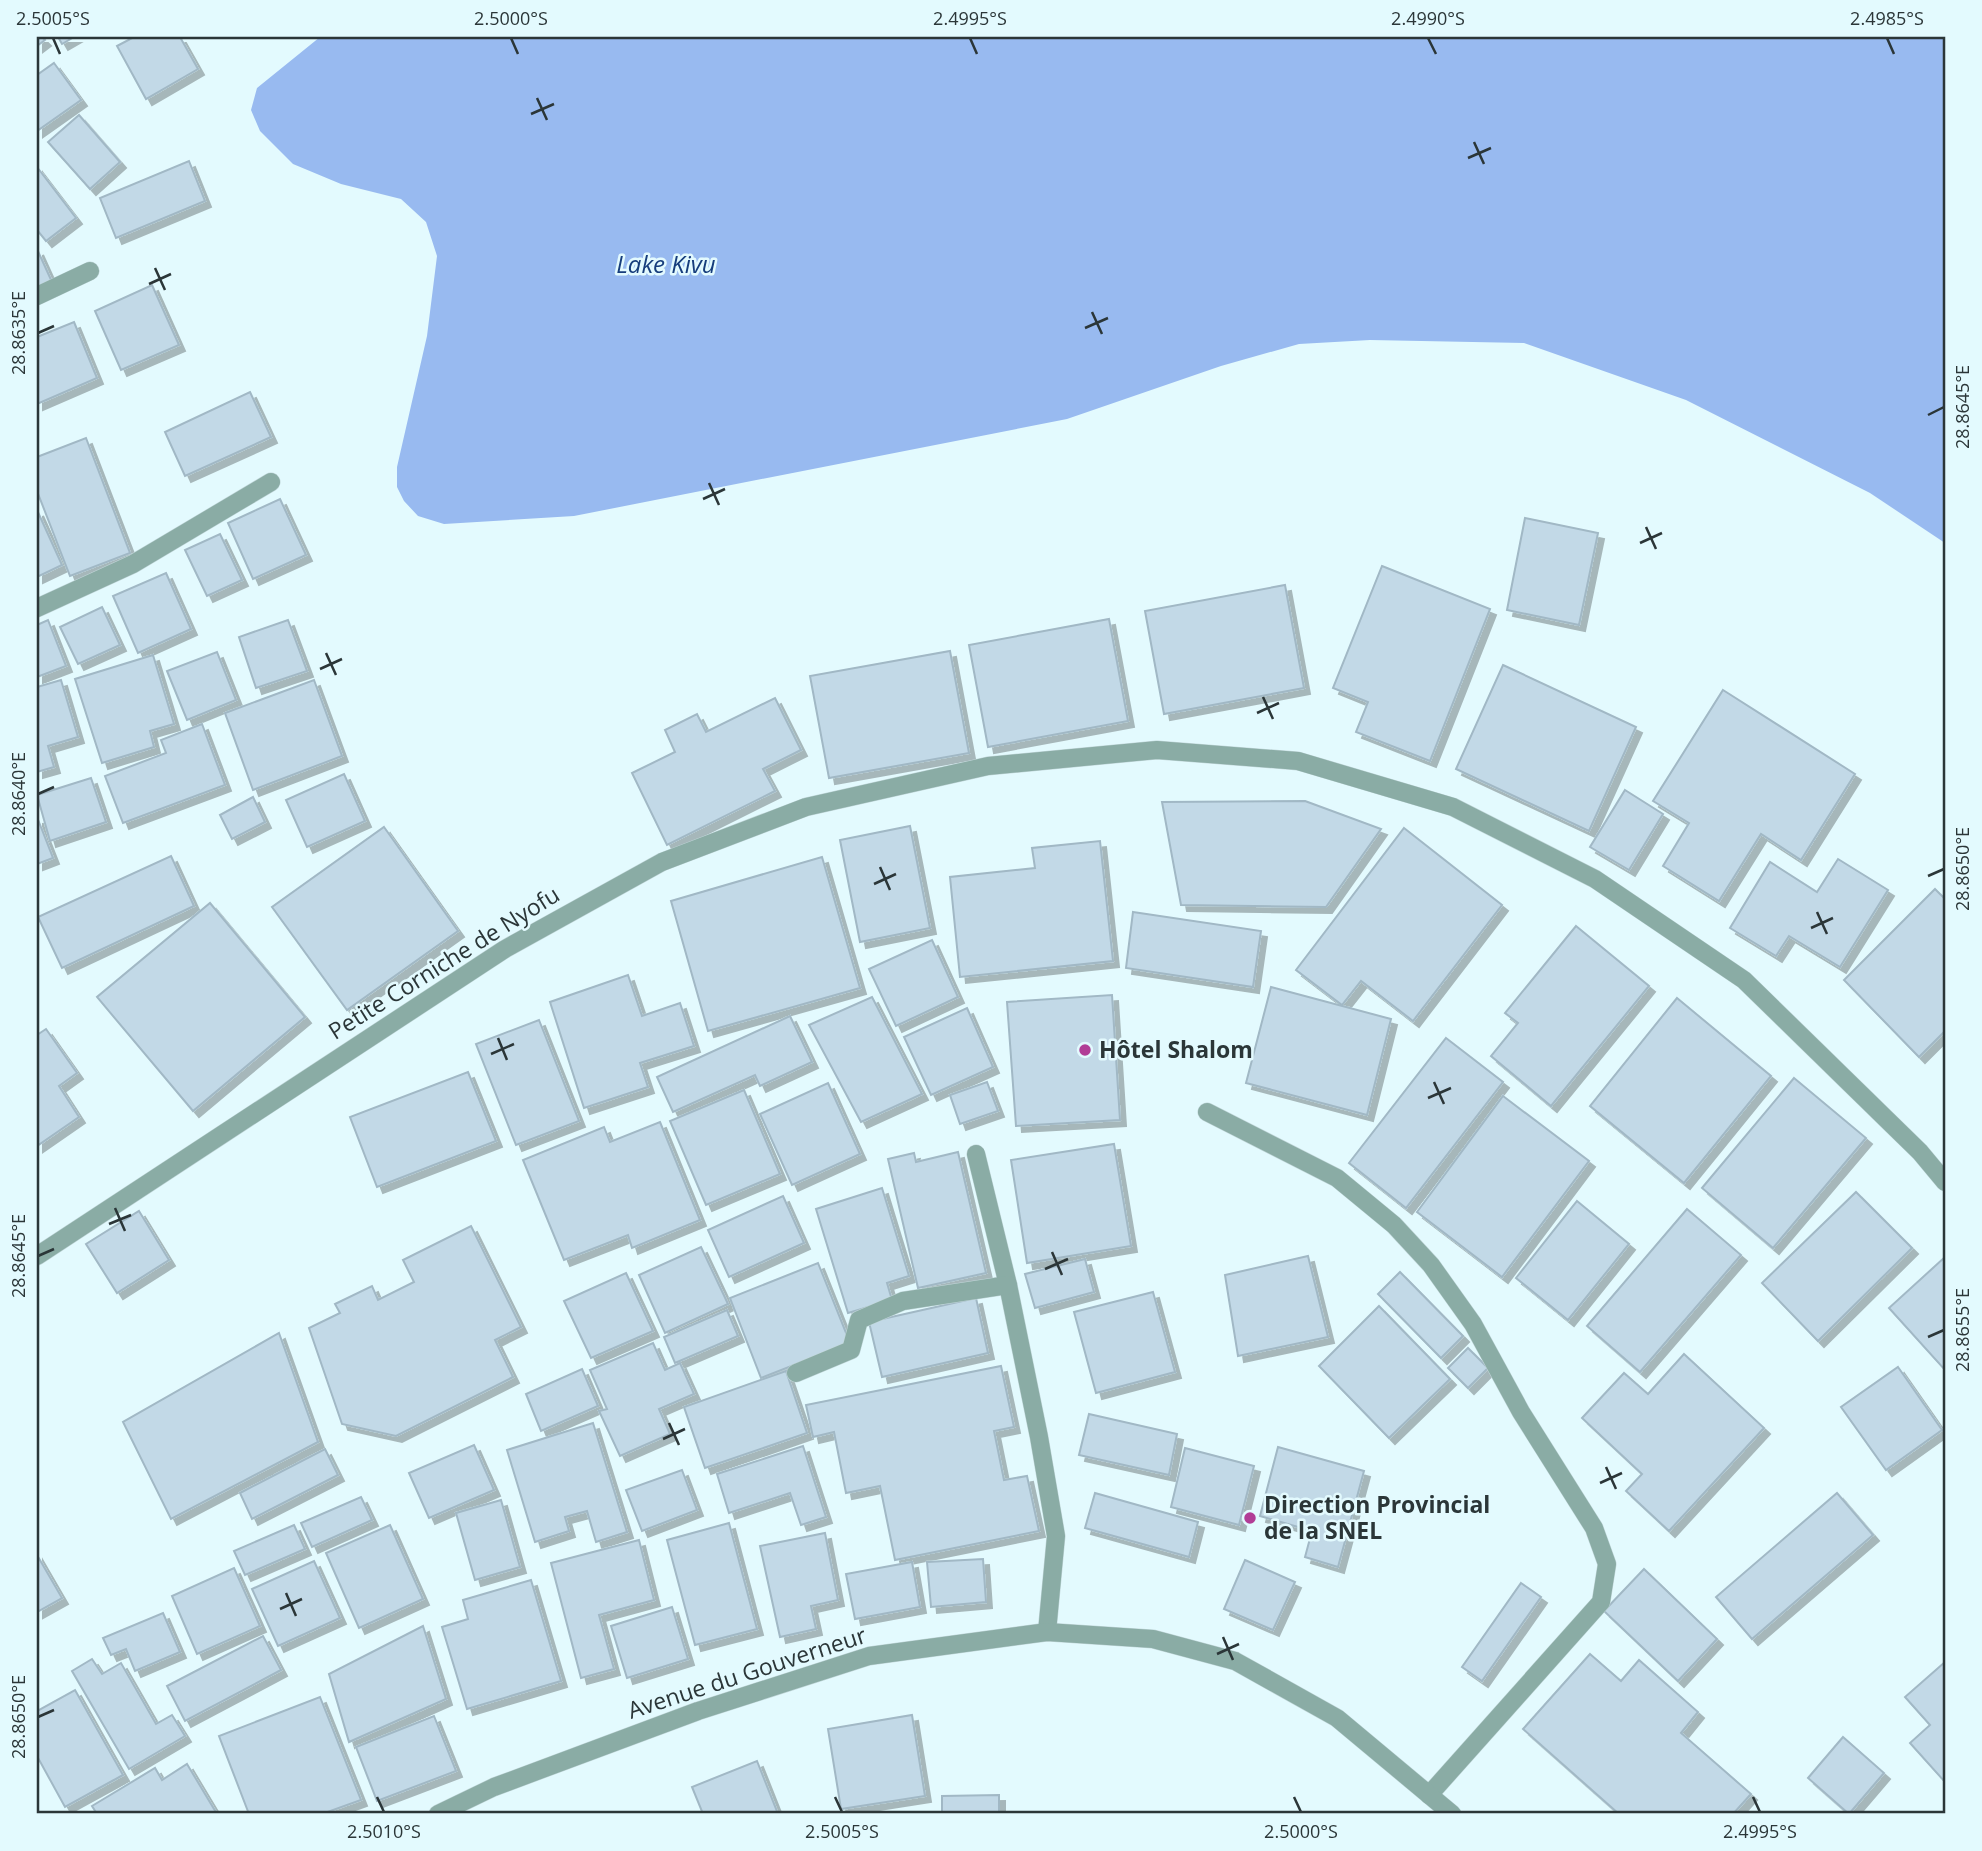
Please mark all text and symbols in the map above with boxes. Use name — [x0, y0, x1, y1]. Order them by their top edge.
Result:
text: 2.5005°S — [16, 6, 90, 30]
text: 2.5000°S — [474, 6, 548, 30]
text: 2.4995°S — [933, 6, 1007, 30]
text: 2.4990°S — [1391, 6, 1465, 30]
text: 2.4985°S — [1850, 6, 1924, 30]
water label: Lake Kivu — [616, 247, 716, 280]
text: 28.8635°E — [6, 291, 30, 375]
text: 28.8645°E — [1950, 365, 1974, 449]
text: 28.8640°E — [6, 752, 30, 836]
text: 28.8650°E — [1950, 827, 1974, 911]
street label: Petite Corniche de Nyofu — [322, 878, 565, 1046]
place label: Hôtel Shalom — [1099, 1033, 1253, 1065]
marker: Hôtel Shalom — [1077, 1042, 1093, 1058]
text: 28.8645°E — [6, 1214, 30, 1298]
text: 28.8655°E — [1950, 1288, 1974, 1372]
place label: Direction Provincial de la SNEL — [1264, 1488, 1490, 1546]
marker: Direction Provincial de la SNEL — [1242, 1510, 1258, 1526]
street label: Avenue du Gouverneur — [623, 1618, 871, 1726]
text: 28.8650°E — [6, 1675, 30, 1759]
text: 2.5010°S — [347, 1819, 421, 1843]
text: 2.5005°S — [805, 1819, 879, 1843]
text: 2.5000°S — [1264, 1819, 1338, 1843]
text: 2.4995°S — [1723, 1819, 1797, 1843]

